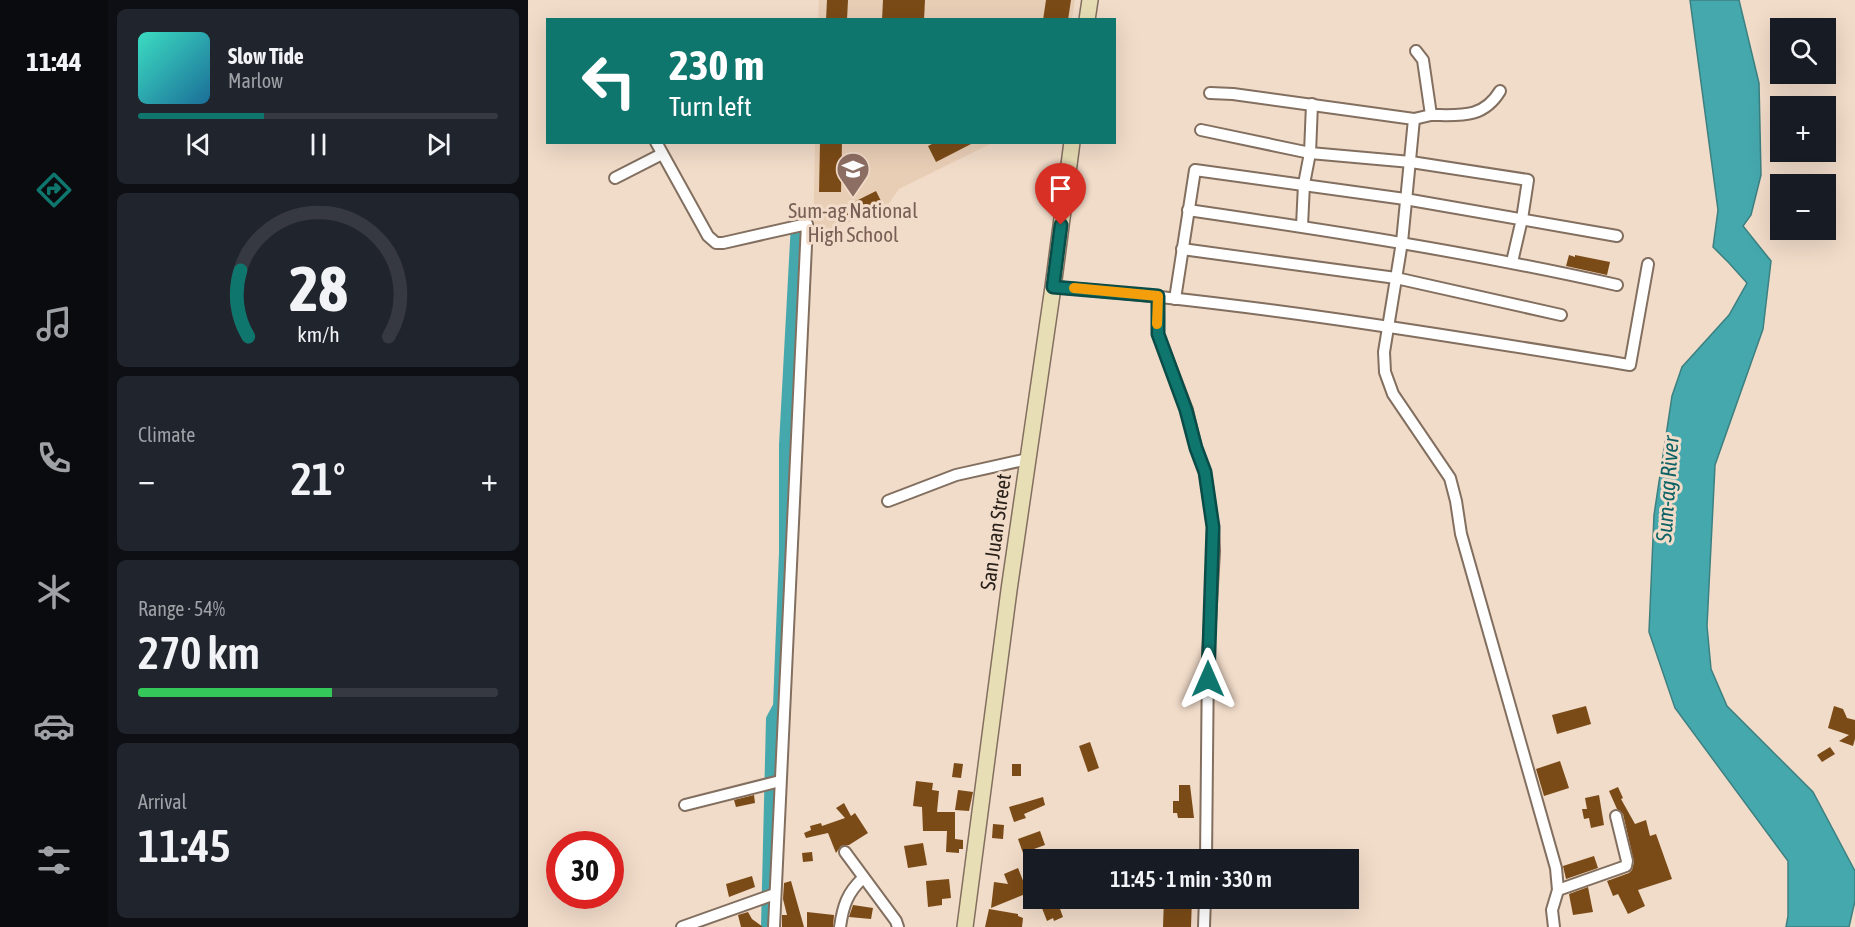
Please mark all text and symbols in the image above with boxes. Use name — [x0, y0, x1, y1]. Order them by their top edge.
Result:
map controls — [1770, 18, 1836, 240]
button: search — [1770, 18, 1836, 84]
text: 230 m — [669, 41, 764, 89]
icon: left — [570, 42, 648, 120]
text: Slow Tide — [228, 43, 304, 69]
text: 11:44 — [26, 46, 82, 77]
text: Marlow — [228, 69, 283, 92]
text: Turn left — [669, 91, 752, 122]
button: + — [1770, 96, 1836, 162]
icon: previous — [182, 128, 215, 161]
icon: pause — [302, 128, 335, 161]
icon: next — [422, 128, 455, 161]
school or university icon: Sum-ag National High School — [835, 151, 871, 198]
pin — [1035, 163, 1086, 225]
icon: directions — [33, 169, 75, 211]
icon: arrive — [1044, 172, 1077, 205]
button: − — [1770, 174, 1836, 240]
place label: Sum-ag National High School — [788, 198, 918, 246]
text: 28 — [289, 253, 347, 324]
icon: music — [33, 303, 75, 345]
text: km/h — [297, 322, 339, 347]
text: Climate — [138, 423, 195, 446]
water label: Sum-ag River — [1650, 434, 1684, 544]
icon: phone — [33, 437, 75, 479]
text: 21° — [291, 453, 345, 505]
text: − — [138, 460, 155, 498]
text: + — [481, 460, 498, 498]
street label: San Juan Street — [975, 472, 1015, 592]
icon: climate — [33, 571, 75, 613]
text: Range · 54% — [138, 597, 225, 620]
text: 270 km — [138, 627, 260, 679]
position arrow — [1176, 647, 1240, 711]
icon: car — [33, 705, 75, 747]
text: Arrival — [138, 790, 187, 813]
text: 11:45 — [138, 820, 231, 872]
speed limit sign: 30 — [546, 831, 624, 909]
icon: filters — [33, 839, 75, 881]
text: 11:45 · 1 min · 330 m — [1110, 866, 1272, 892]

